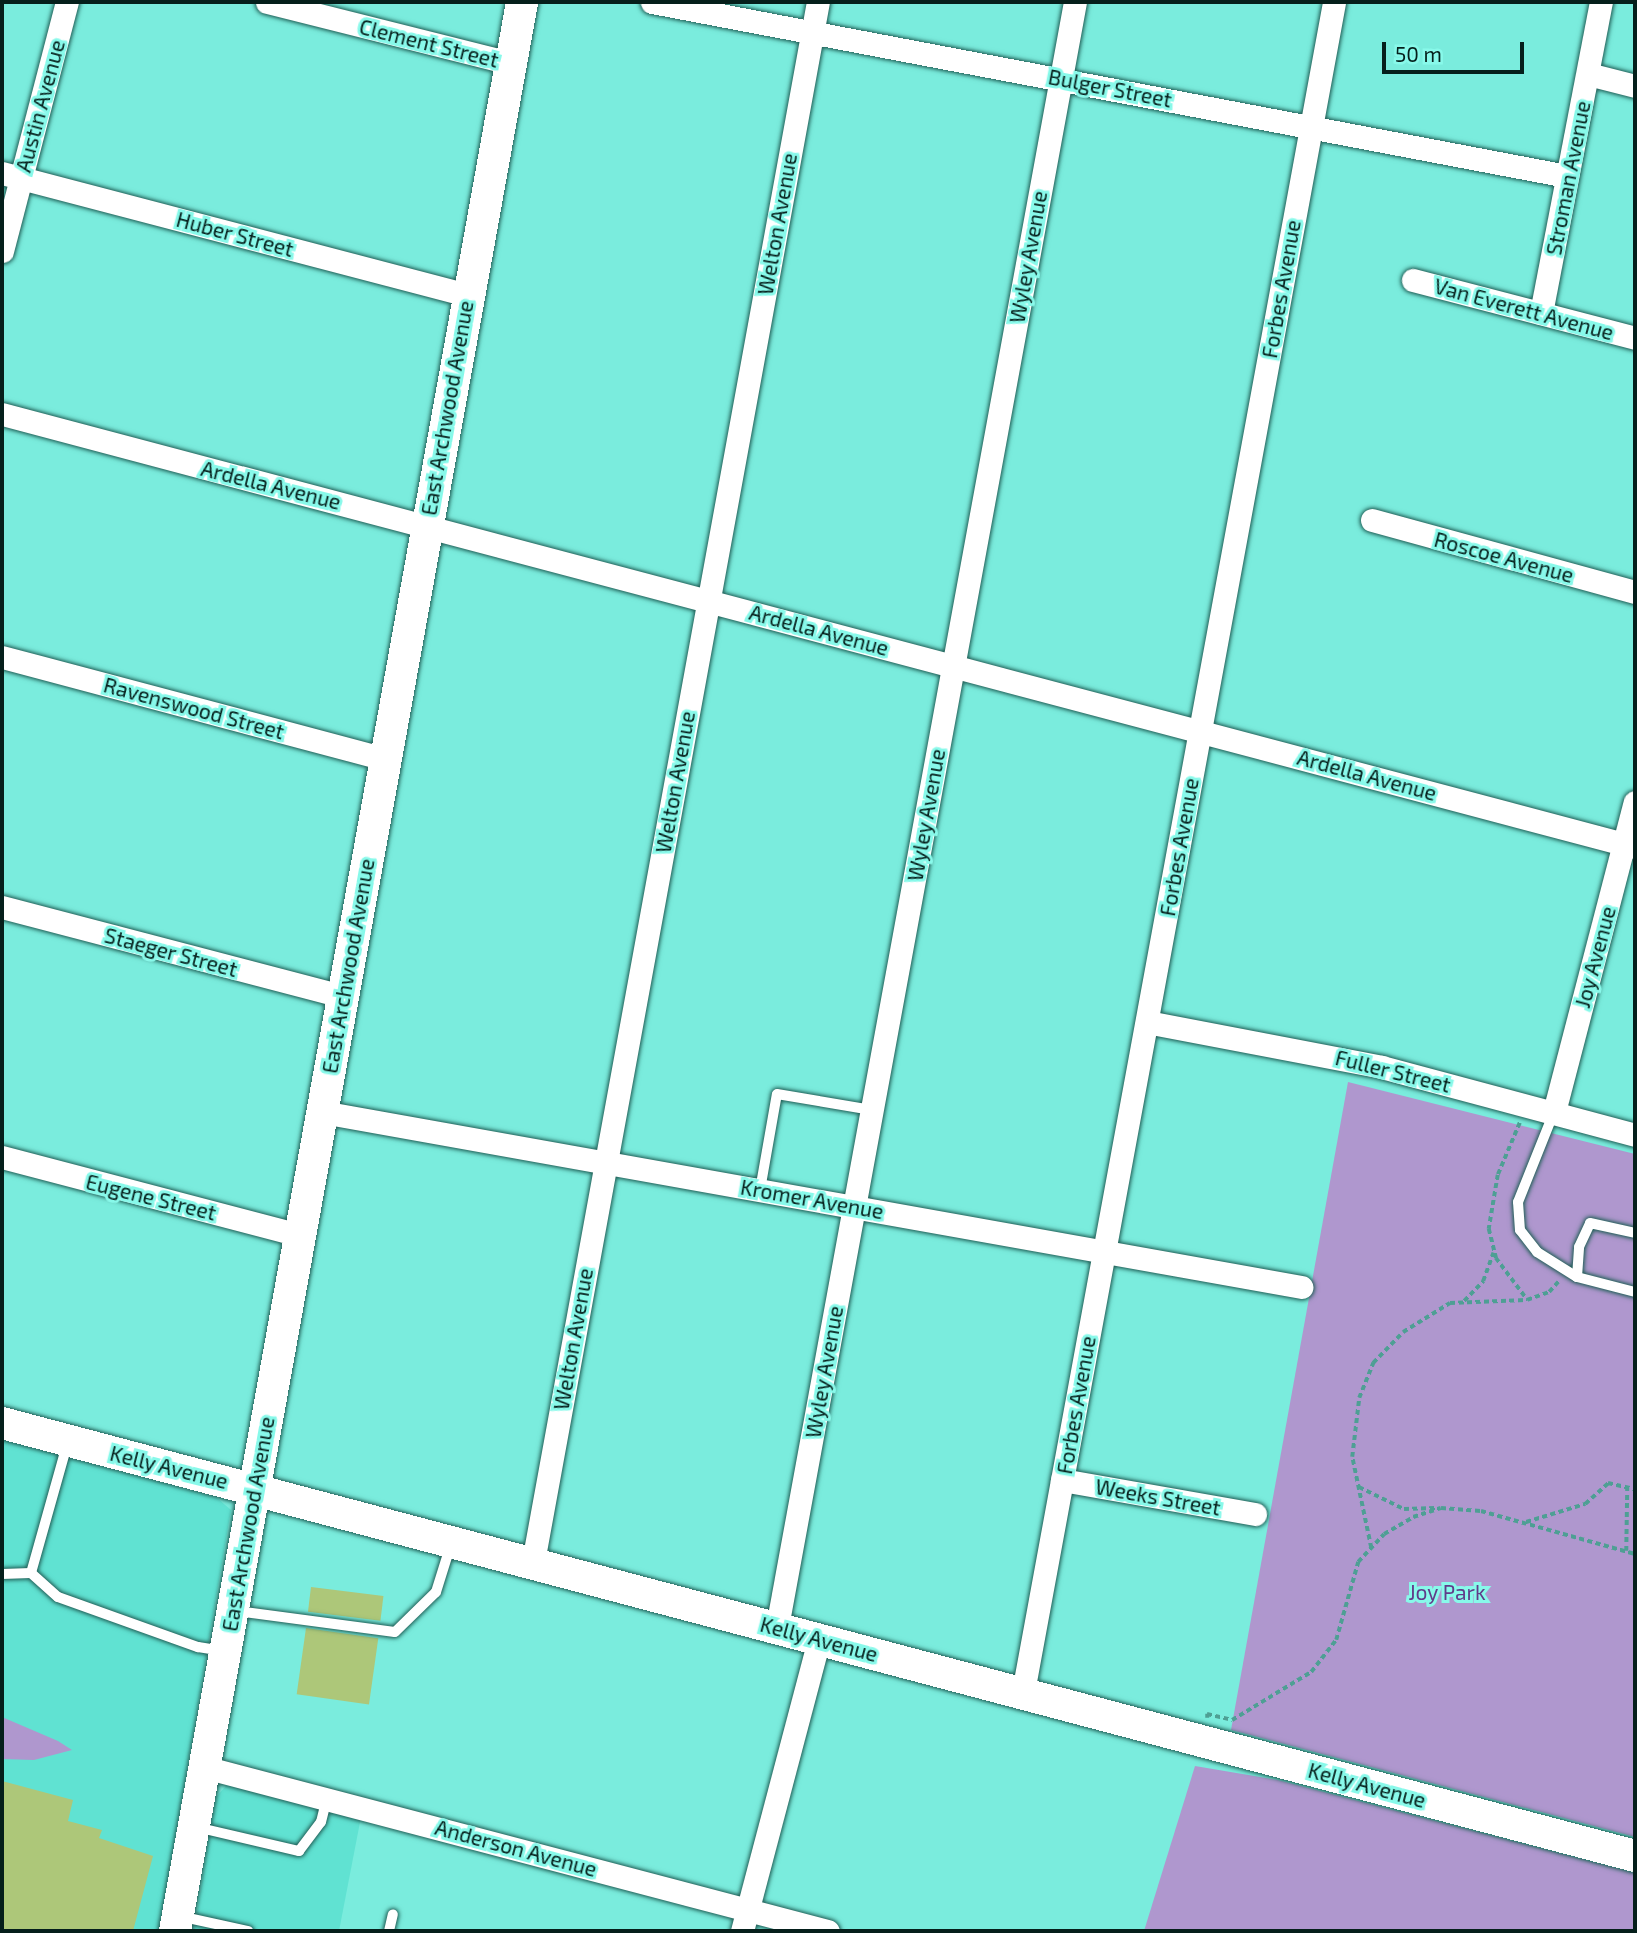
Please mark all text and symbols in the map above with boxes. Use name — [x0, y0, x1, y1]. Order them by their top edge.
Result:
street label: Clement Street — [357, 14, 501, 72]
scale bar — [1385, 28, 1527, 72]
street label: Austin Avenue — [10, 37, 70, 175]
text: 50 m — [1395, 41, 1442, 66]
street label: Bulger Street — [1046, 64, 1174, 112]
street label: Stroman Avenue — [1541, 99, 1595, 257]
street label: Welton Avenue — [752, 151, 802, 297]
street label: Wyley Avenue — [1004, 189, 1052, 325]
street label: Huber Street — [173, 206, 297, 262]
street label: Forbes Avenue — [1256, 218, 1306, 360]
street label: Van Everett Avenue — [1431, 273, 1617, 345]
street label: East Archwood Avenue — [416, 298, 478, 518]
street label: Ardella Avenue — [198, 455, 344, 515]
street label: Roscoe Avenue — [1431, 526, 1577, 588]
street label: Ardella Avenue — [746, 599, 892, 661]
street label: Ravenswood Street — [101, 672, 287, 744]
street label: Welton Avenue — [650, 709, 700, 855]
street label: Ardella Avenue — [1294, 744, 1440, 806]
street label: Wyley Avenue — [902, 747, 950, 883]
street label: Forbes Avenue — [1154, 776, 1204, 918]
street label: East Archwood Avenue — [317, 856, 379, 1076]
street label: Joy Avenue — [1569, 903, 1621, 1011]
street label: Staeger Street — [102, 922, 240, 982]
street label: Fuller Street — [1333, 1044, 1453, 1098]
street label: Eugene Street — [83, 1169, 219, 1225]
street label: Kromer Avenue — [738, 1174, 886, 1224]
street label: Welton Avenue — [548, 1266, 598, 1412]
street label: Wyley Avenue — [800, 1304, 848, 1440]
street label: Forbes Avenue — [1051, 1334, 1101, 1476]
street label: East Archwood Avenue — [217, 1414, 279, 1634]
street label: Kelly Avenue — [107, 1440, 231, 1494]
street label: Weeks Street — [1094, 1474, 1222, 1520]
park label: Joy Park — [1408, 1579, 1486, 1605]
street label: Kelly Avenue — [757, 1611, 881, 1667]
street label: Kelly Avenue — [1305, 1757, 1429, 1813]
street label: Anderson Avenue — [432, 1814, 600, 1882]

